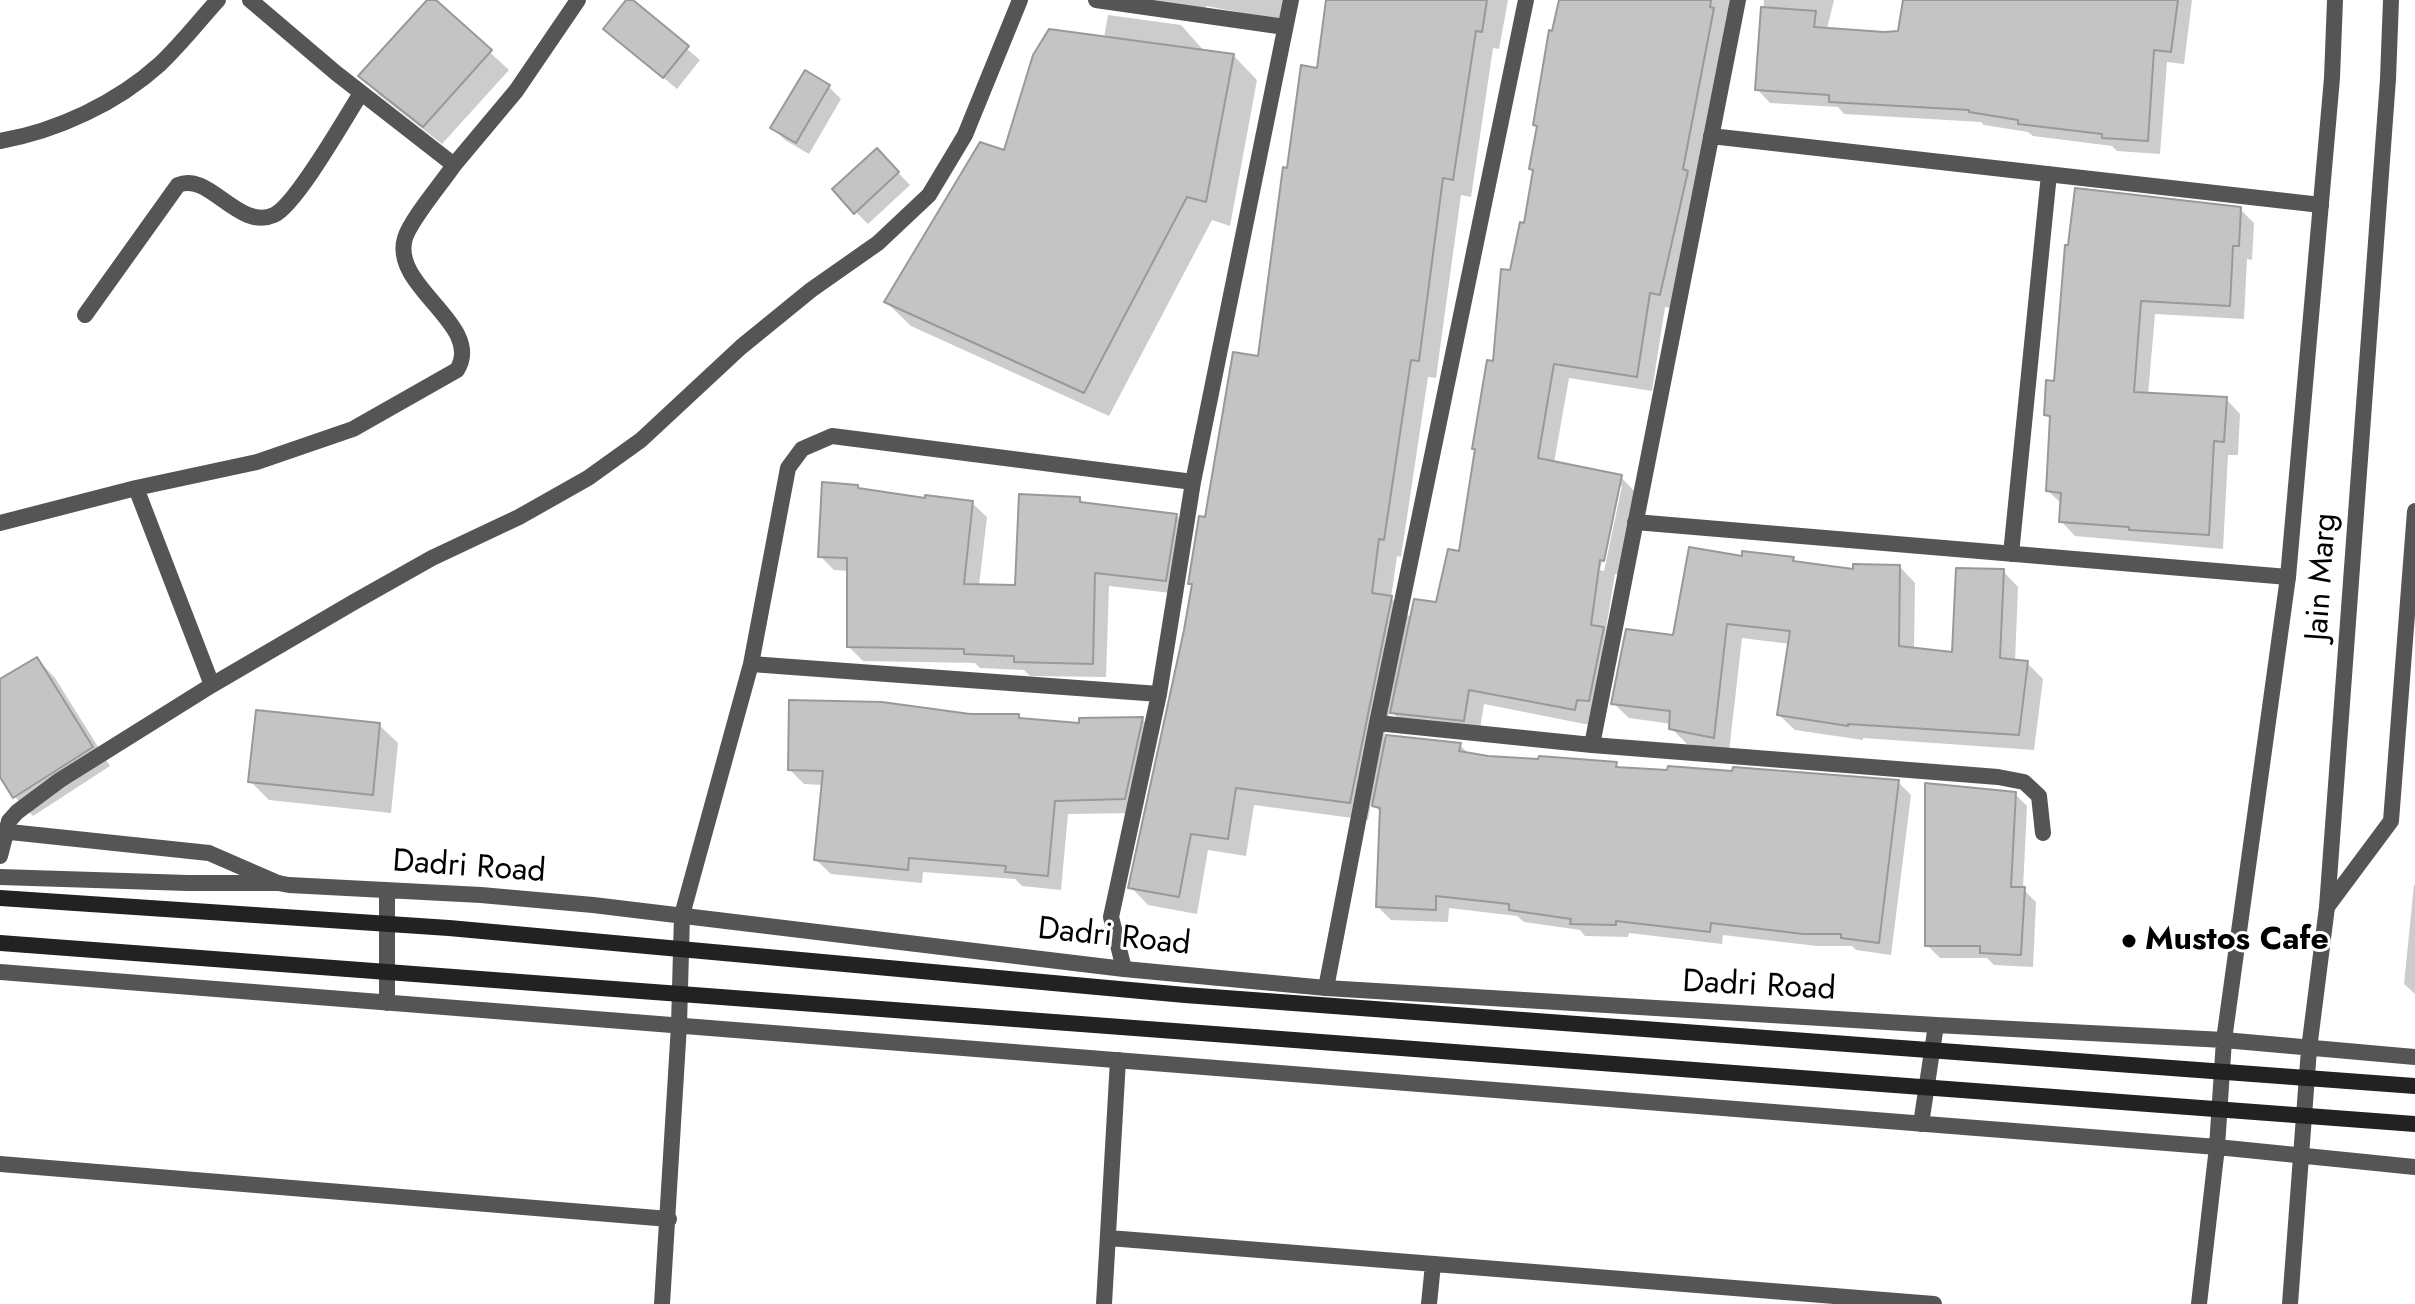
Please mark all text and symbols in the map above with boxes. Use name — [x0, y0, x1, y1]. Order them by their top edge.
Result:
street label: Jain Marg — [2299, 512, 2347, 642]
street label: Dadri Road — [391, 843, 547, 893]
street label: Dadri Road — [1036, 911, 1192, 965]
place label: Mustos Cafe — [2145, 922, 2329, 960]
marker: Mustos Cafe — [2120, 932, 2138, 950]
street label: Dadri Road — [1681, 964, 1837, 1010]

